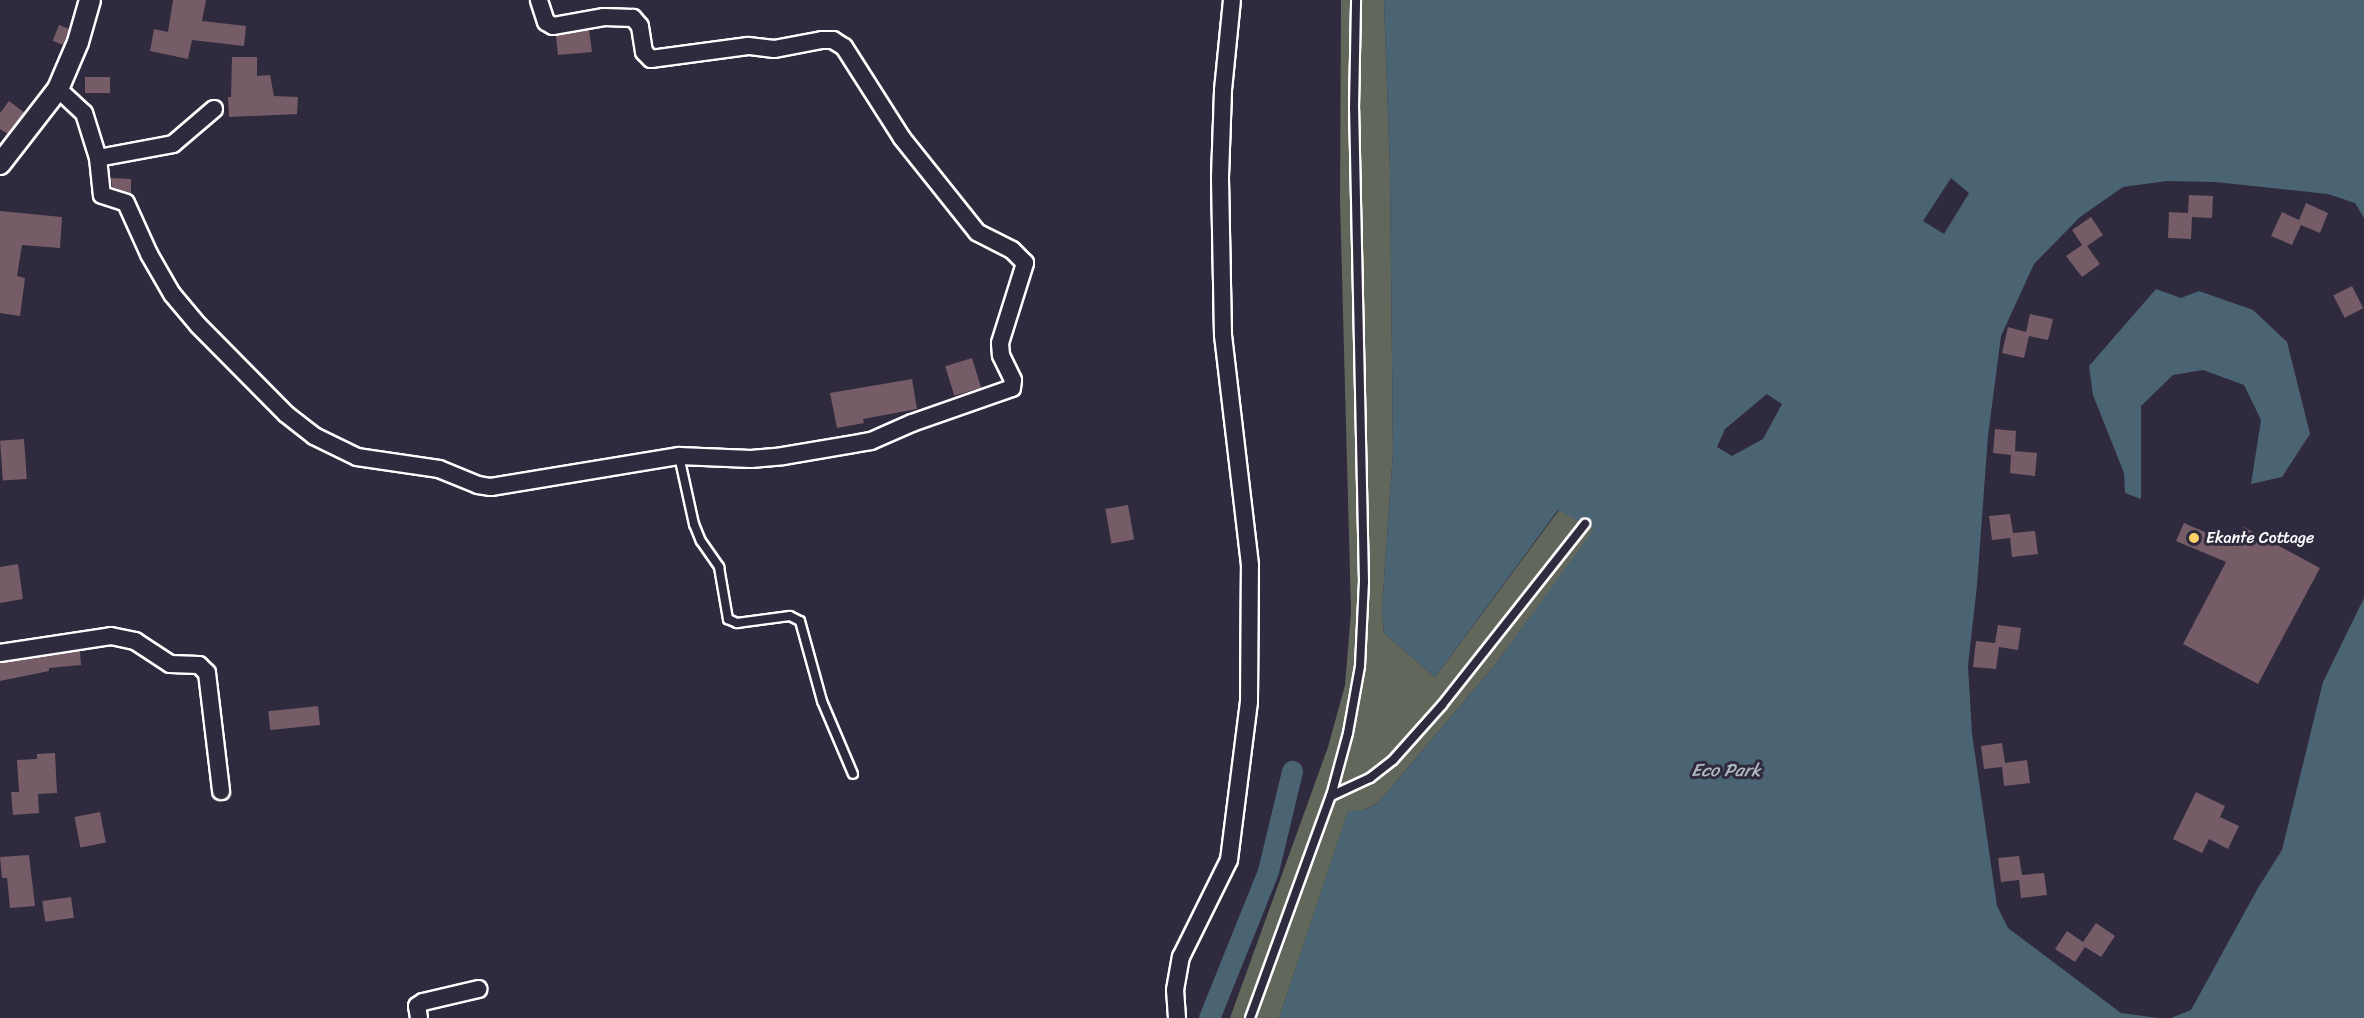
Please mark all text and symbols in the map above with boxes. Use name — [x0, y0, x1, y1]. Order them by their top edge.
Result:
place label: Ekante Cottage — [2206, 528, 2314, 548]
marker: Ekante Cottage — [2187, 531, 2201, 545]
water label: Eco Park — [1691, 759, 1761, 781]

